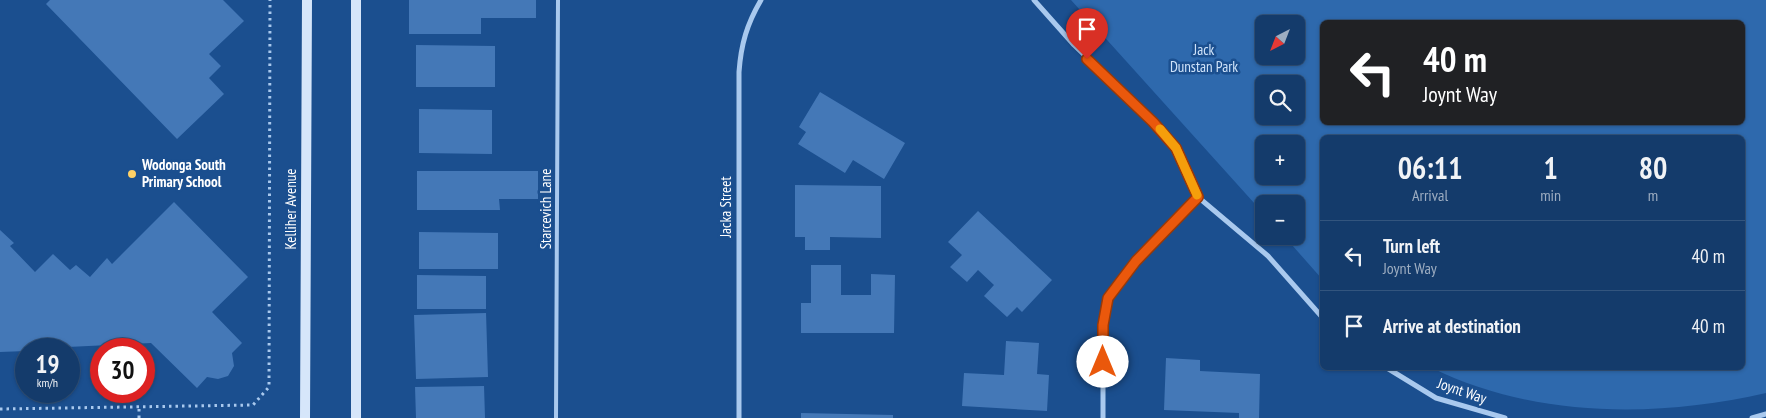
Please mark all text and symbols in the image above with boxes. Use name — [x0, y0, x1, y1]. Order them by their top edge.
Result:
pin — [1066, 8, 1108, 59]
icon: arrive — [1073, 15, 1101, 43]
north arrow — [1255, 15, 1305, 65]
map controls — [1255, 15, 1305, 245]
text: 40 m — [1423, 36, 1487, 82]
park label: Jack Dunstan Park — [1170, 40, 1238, 76]
icon: left — [1340, 40, 1405, 105]
button: search — [1255, 75, 1305, 125]
text: Joynt Way — [1423, 80, 1497, 108]
button: + — [1255, 135, 1305, 185]
text: 06:11 — [1398, 148, 1463, 187]
text: 1 — [1543, 148, 1558, 187]
text: 80 — [1639, 148, 1667, 187]
place label: Wodonga South Primary School — [141, 155, 226, 191]
marker: Wodonga South Primary School — [126, 168, 138, 180]
street label: Kelliher Avenue — [281, 169, 300, 249]
street label: Starcevich Lane — [536, 169, 555, 249]
street label: Jacka Street — [716, 176, 735, 239]
text: Arrival — [1412, 185, 1448, 205]
text: min — [1540, 185, 1561, 205]
text: m — [1648, 185, 1658, 205]
button: − — [1255, 195, 1305, 245]
text: Turn left — [1383, 234, 1440, 258]
icon: left — [1340, 242, 1368, 270]
text: 40 m — [1692, 244, 1725, 268]
text: Joynt Way — [1383, 258, 1437, 278]
icon: arrive — [1340, 312, 1368, 340]
text: Arrive at destination — [1383, 314, 1521, 338]
text: 40 m — [1692, 314, 1725, 338]
position arrow — [1076, 335, 1128, 387]
speed limit sign: 30 — [90, 338, 155, 403]
text: 19 — [36, 348, 59, 380]
street label: Joynt Way — [1434, 373, 1489, 408]
text: km/h — [37, 375, 58, 390]

